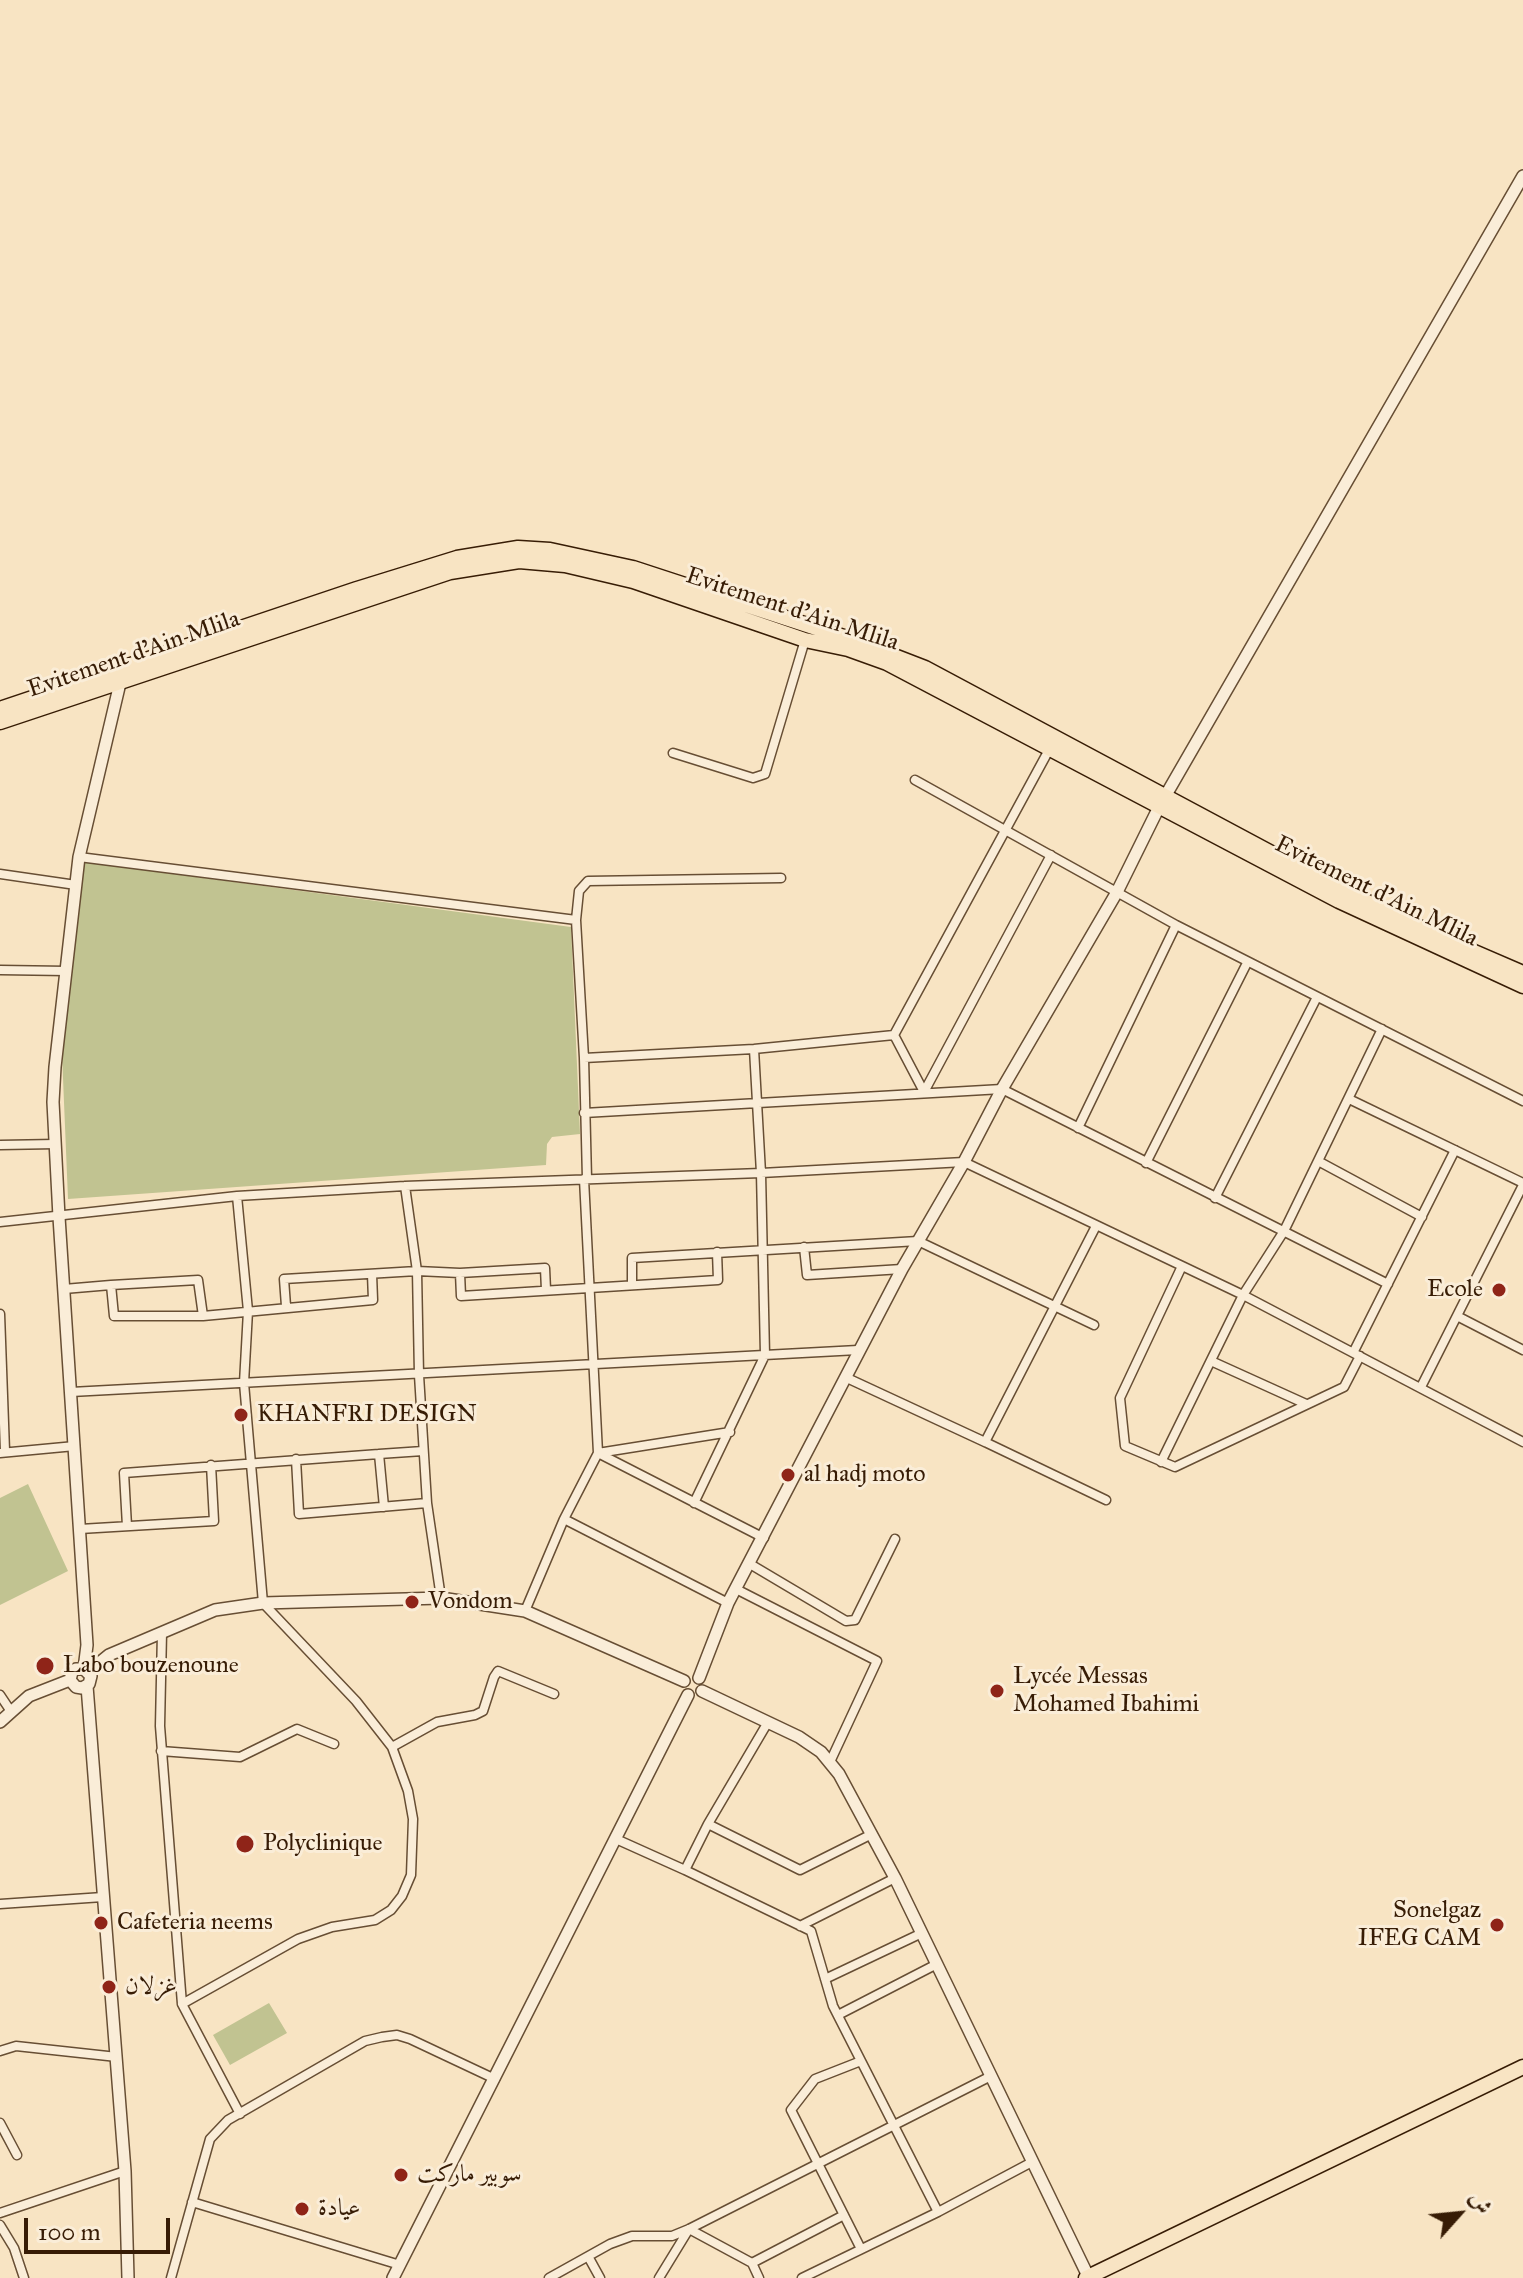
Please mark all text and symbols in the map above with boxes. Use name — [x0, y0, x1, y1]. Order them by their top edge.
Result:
street label: Evitement d'Ain Mlila — [682, 562, 902, 658]
street label: Evitement d'Ain Mlila — [24, 605, 244, 705]
street label: Evitement d'Ain Mlila — [1270, 830, 1482, 954]
place label: Ecole — [1427, 1276, 1483, 1304]
marker: Ecole — [1490, 1281, 1508, 1299]
place label: KHANFRI DESIGN — [257, 1401, 477, 1429]
marker: KHANFRI DESIGN — [232, 1406, 250, 1424]
place label: al hadj moto — [804, 1461, 925, 1489]
marker: al hadj moto — [779, 1466, 797, 1484]
place label: Vondom — [428, 1588, 513, 1616]
marker: Vondom — [403, 1593, 421, 1611]
place label: Labo bouzenoune — [63, 1652, 239, 1680]
marker: Labo bouzenoune — [34, 1655, 56, 1677]
place label: Lycée Messas Mohamed Ibahimi — [1013, 1663, 1199, 1719]
marker: Lycée Messas Mohamed Ibahimi — [988, 1682, 1006, 1700]
place label: Polyclinique — [263, 1830, 382, 1858]
marker: Polyclinique — [234, 1833, 256, 1855]
place label: Sonelgaz IFEG CAM — [1358, 1897, 1481, 1953]
place label: Cafeteria neems — [117, 1909, 273, 1937]
marker: Cafeteria neems — [92, 1914, 110, 1932]
marker: Sonelgaz IFEG CAM — [1488, 1916, 1506, 1934]
place label: غزلان — [125, 1973, 177, 2001]
marker: غزلان — [100, 1978, 118, 1996]
place label: سوبير ماركت — [417, 2161, 522, 2189]
marker: سوبير ماركت — [392, 2166, 410, 2184]
north arrow — [1419, 2174, 1499, 2254]
text: ش — [1464, 2187, 1498, 2219]
place label: عيادة — [318, 2195, 360, 2223]
marker: عيادة — [293, 2200, 311, 2218]
scale bar — [28, 2202, 174, 2252]
text: 100 m — [38, 2217, 101, 2247]

